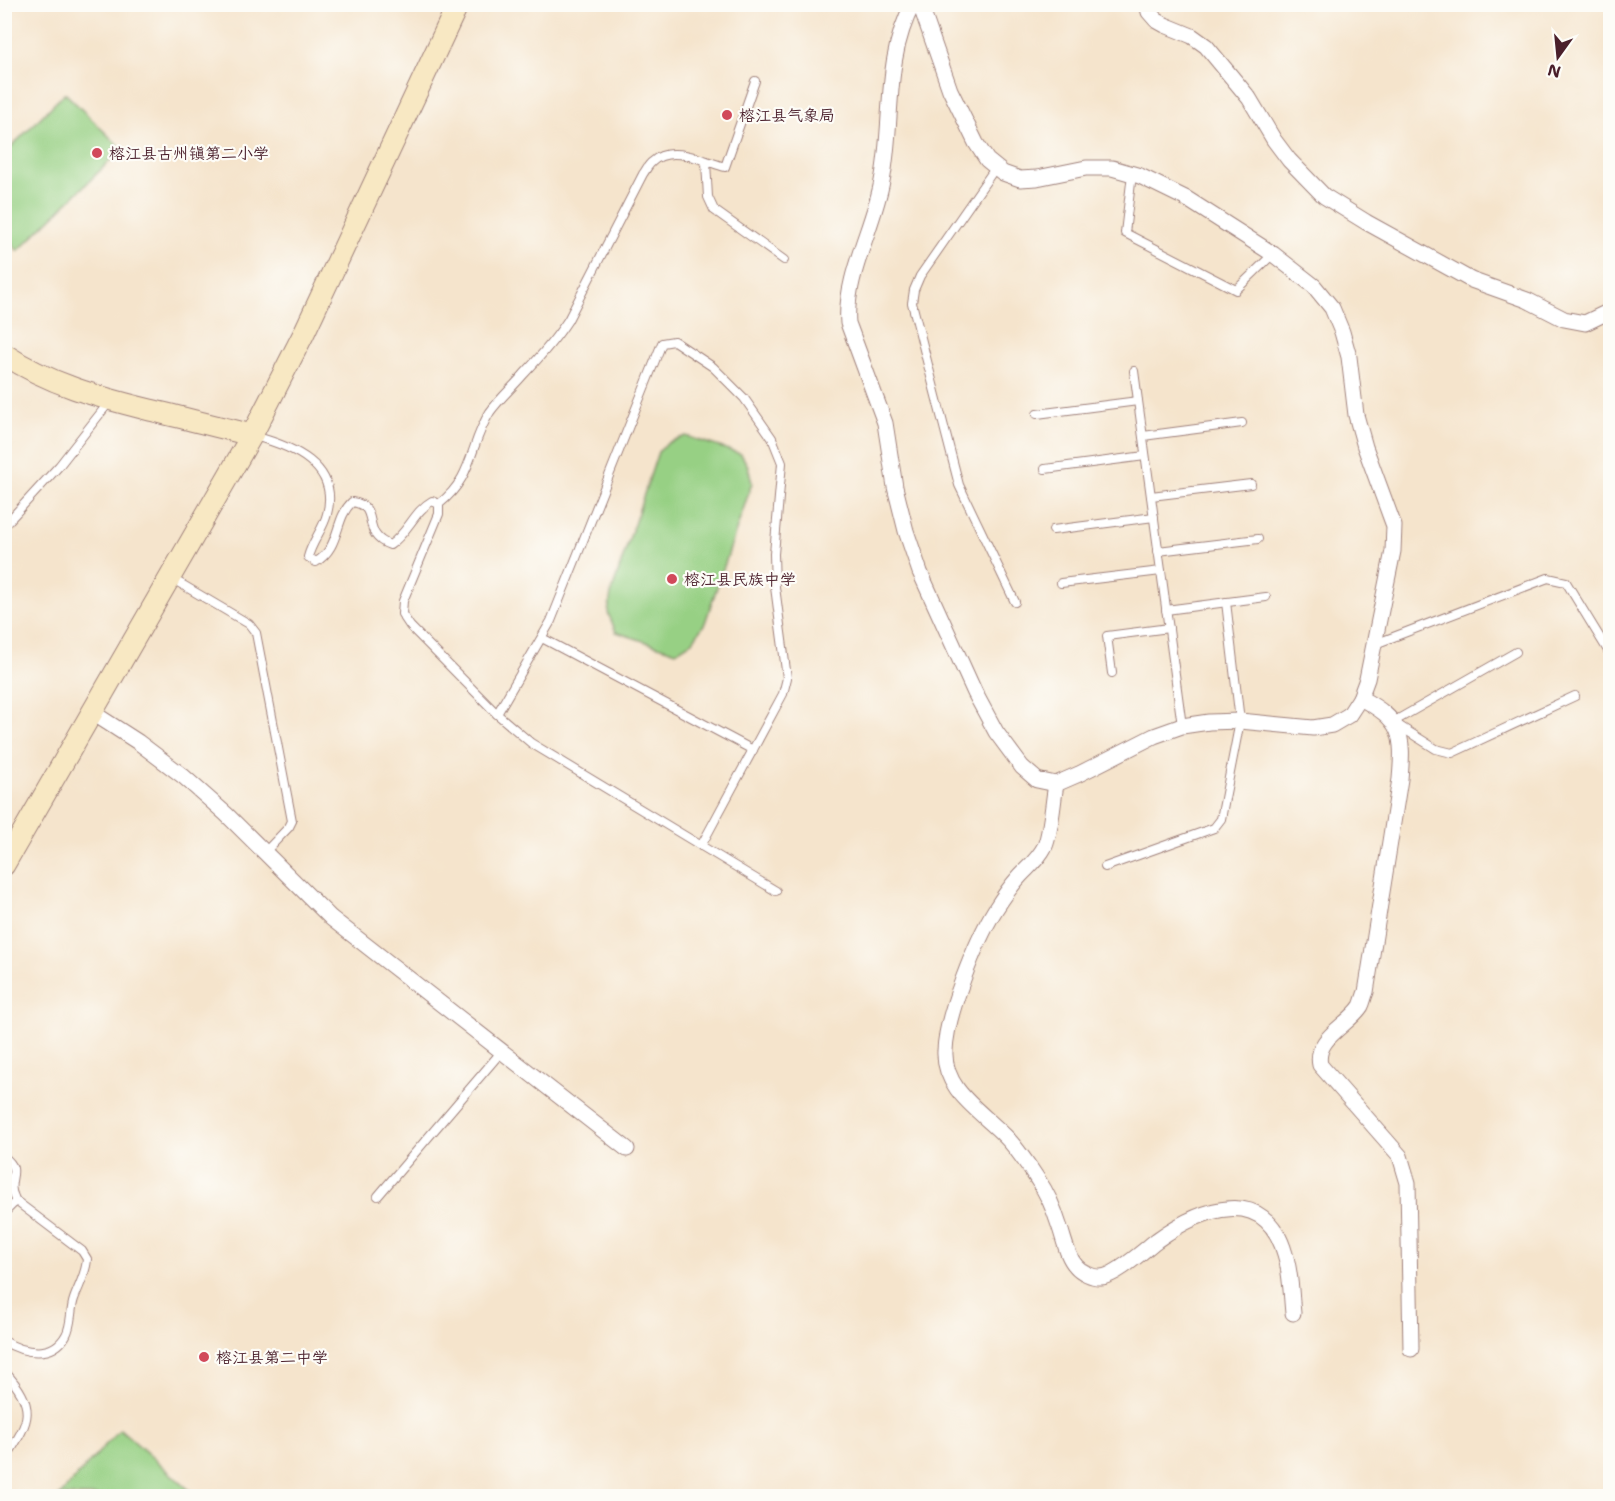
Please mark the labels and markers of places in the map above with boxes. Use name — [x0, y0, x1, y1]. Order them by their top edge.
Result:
place label: 榕江县气象局 — [739, 105, 835, 126]
marker: 榕江县气象局 — [720, 108, 734, 122]
place label: 榕江县古州镇第二小学 — [109, 143, 269, 164]
marker: 榕江县古州镇第二小学 — [90, 146, 104, 160]
place label: 榕江县民族中学 — [684, 569, 796, 590]
marker: 榕江县民族中学 — [665, 572, 679, 586]
place label: 榕江县第二中学 — [216, 1347, 328, 1368]
marker: 榕江县第二中学 — [197, 1350, 211, 1364]

